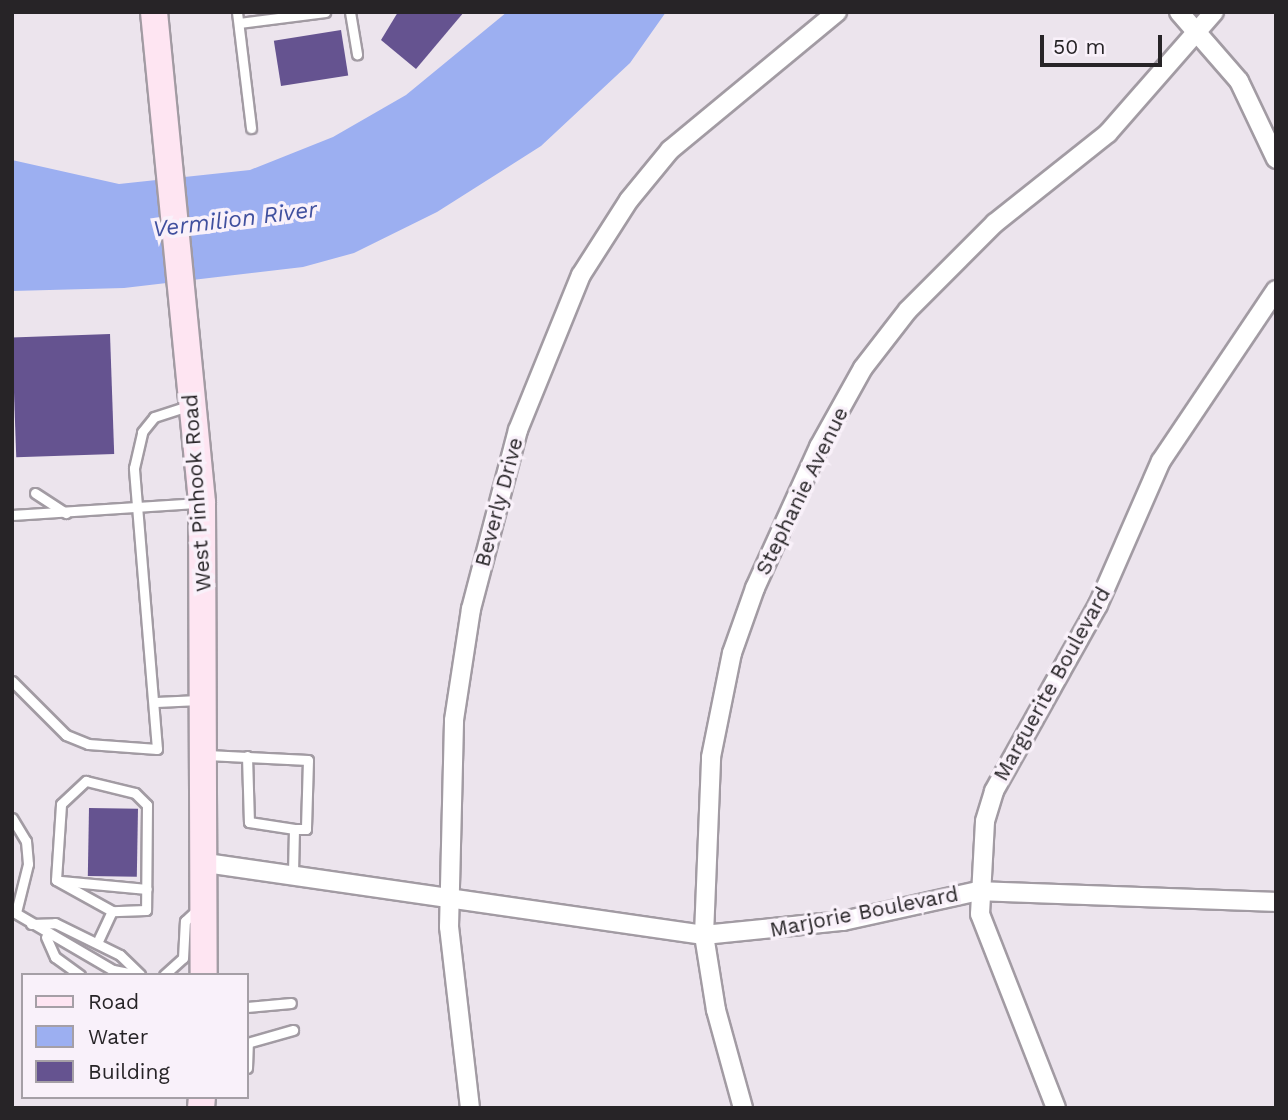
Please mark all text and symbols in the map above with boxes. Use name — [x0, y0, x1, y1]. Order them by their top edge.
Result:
scale bar — [1043, 21, 1166, 65]
text: 50 m — [1053, 34, 1105, 59]
water label: Vermilion River — [151, 196, 319, 244]
street label: West Pinhook Road — [178, 393, 216, 593]
street label: Stephanie Avenue — [750, 403, 854, 579]
street label: Beverly Drive — [470, 434, 528, 570]
street label: Marguerite Boulevard — [988, 583, 1116, 785]
street label: Marjorie Boulevard — [768, 881, 960, 943]
legend — [21, 973, 248, 1099]
text: Road — [88, 989, 139, 1014]
text: Water — [88, 1024, 148, 1049]
text: Building — [88, 1059, 170, 1084]

